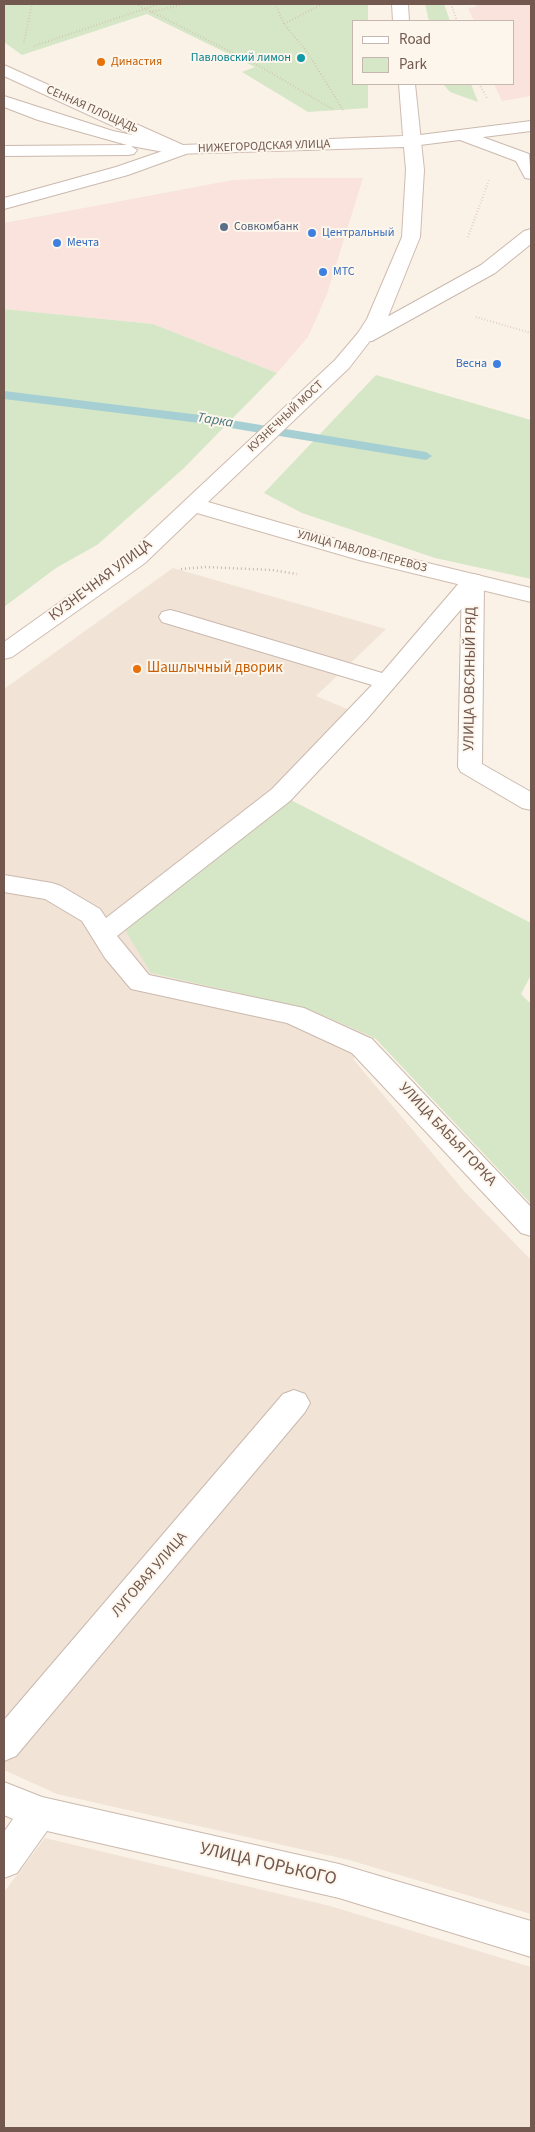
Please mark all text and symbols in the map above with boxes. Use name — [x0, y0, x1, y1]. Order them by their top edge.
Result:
legend — [352, 20, 515, 85]
text: Road — [399, 29, 431, 50]
place label: Павловский лимон — [191, 51, 291, 65]
marker: Павловский лимон — [295, 52, 307, 64]
text: Park — [399, 54, 427, 75]
place label: Династия — [111, 55, 162, 69]
marker: Династия — [95, 56, 107, 68]
street label: СЕННАЯ ПЛОЩАДЬ — [44, 83, 140, 137]
street label: НИЖЕГОРОДСКАЯ УЛИЦА — [198, 137, 330, 157]
place label: Совкомбанк — [234, 220, 298, 234]
marker: Совкомбанк — [218, 221, 230, 233]
place label: Центральный — [322, 226, 394, 240]
marker: Центральный — [306, 227, 318, 239]
place label: Мечта — [67, 236, 99, 250]
marker: Мечта — [51, 237, 63, 249]
place label: МТС — [333, 265, 355, 279]
marker: МТС — [317, 266, 329, 278]
place label: Весна — [456, 357, 487, 371]
marker: Весна — [491, 358, 503, 370]
street label: КУЗНЕЧНЫЙ МОСТ — [245, 378, 327, 456]
water label: Тарка — [196, 410, 234, 432]
street label: УЛИЦА ПАВЛОВ-ПЕРЕВОЗ — [296, 528, 428, 576]
street label: КУЗНЕЧНАЯ УЛИЦА — [46, 536, 156, 626]
street label: УЛИЦА ОВСЯНЫЙ РЯД — [461, 607, 481, 751]
place label: Шашлычный дворик — [147, 660, 283, 678]
marker: Шашлычный дворик — [131, 663, 143, 675]
street label: УЛИЦА БАБЬЯ ГОРКА — [394, 1080, 500, 1190]
street label: ЛУГОВАЯ УЛИЦА — [108, 1529, 192, 1621]
street label: УЛИЦА ГОРЬКОГО — [198, 1839, 338, 1891]

